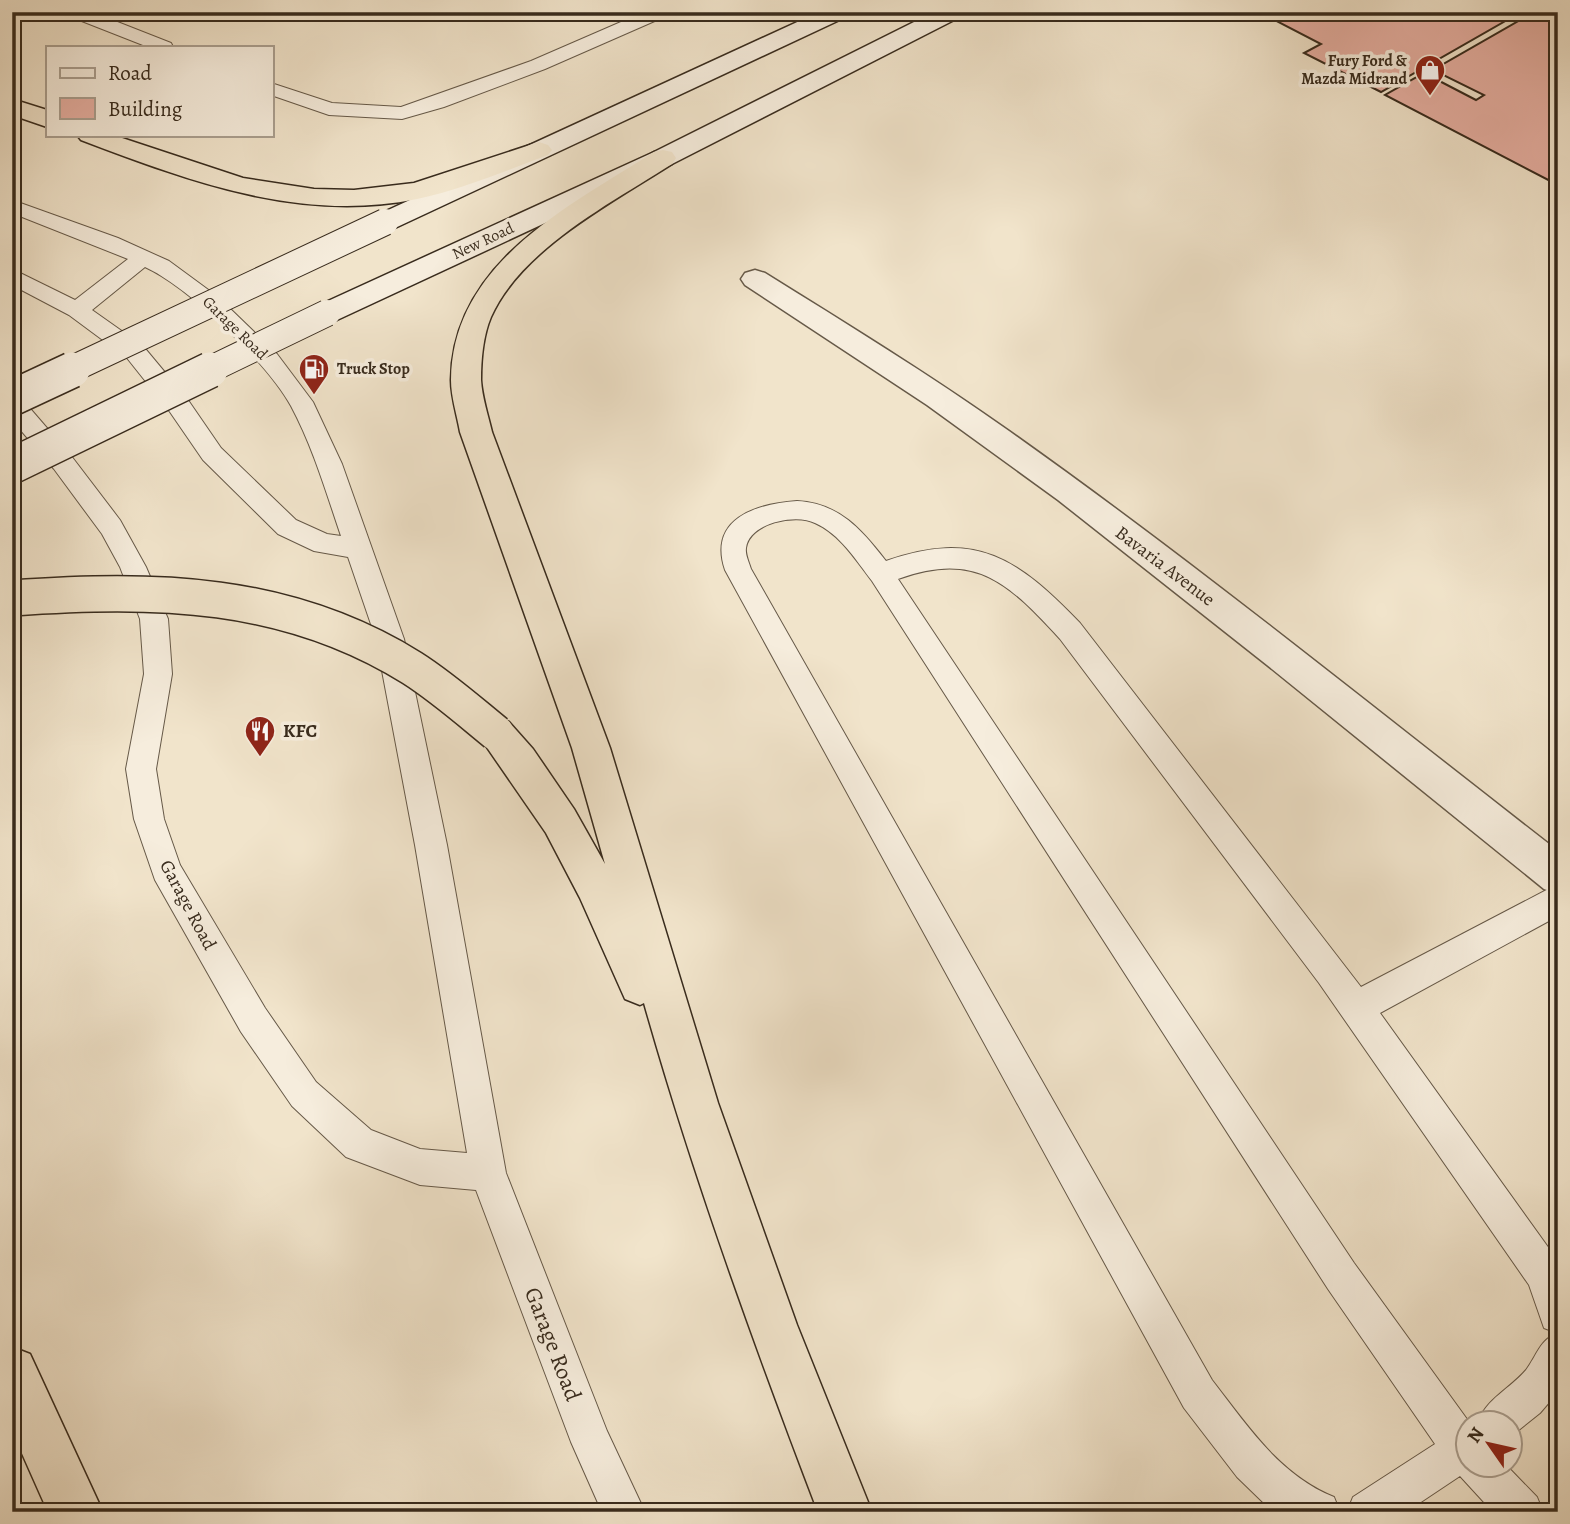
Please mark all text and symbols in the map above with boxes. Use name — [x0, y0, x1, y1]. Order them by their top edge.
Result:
legend — [46, 46, 273, 136]
place label: Fury Ford & Mazda Midrand — [1301, 50, 1408, 90]
shop icon: Fury Ford & Mazda Midrand — [1413, 53, 1447, 97]
text: Road — [108, 59, 152, 87]
text: Building — [108, 95, 183, 123]
street label: New Road — [448, 217, 518, 265]
street label: Garage Road — [197, 291, 273, 365]
fuel station icon: Truck Stop — [297, 352, 331, 396]
place label: Truck Stop — [337, 358, 410, 380]
street label: Bavaria Avenue — [1110, 520, 1220, 612]
restaurant icon: KFC — [243, 714, 277, 758]
place label: KFC — [283, 718, 317, 744]
street label: Garage Road — [153, 855, 223, 955]
street label: Garage Road — [517, 1283, 589, 1406]
north arrow — [1454, 1408, 1524, 1478]
text: N — [1461, 1422, 1490, 1448]

